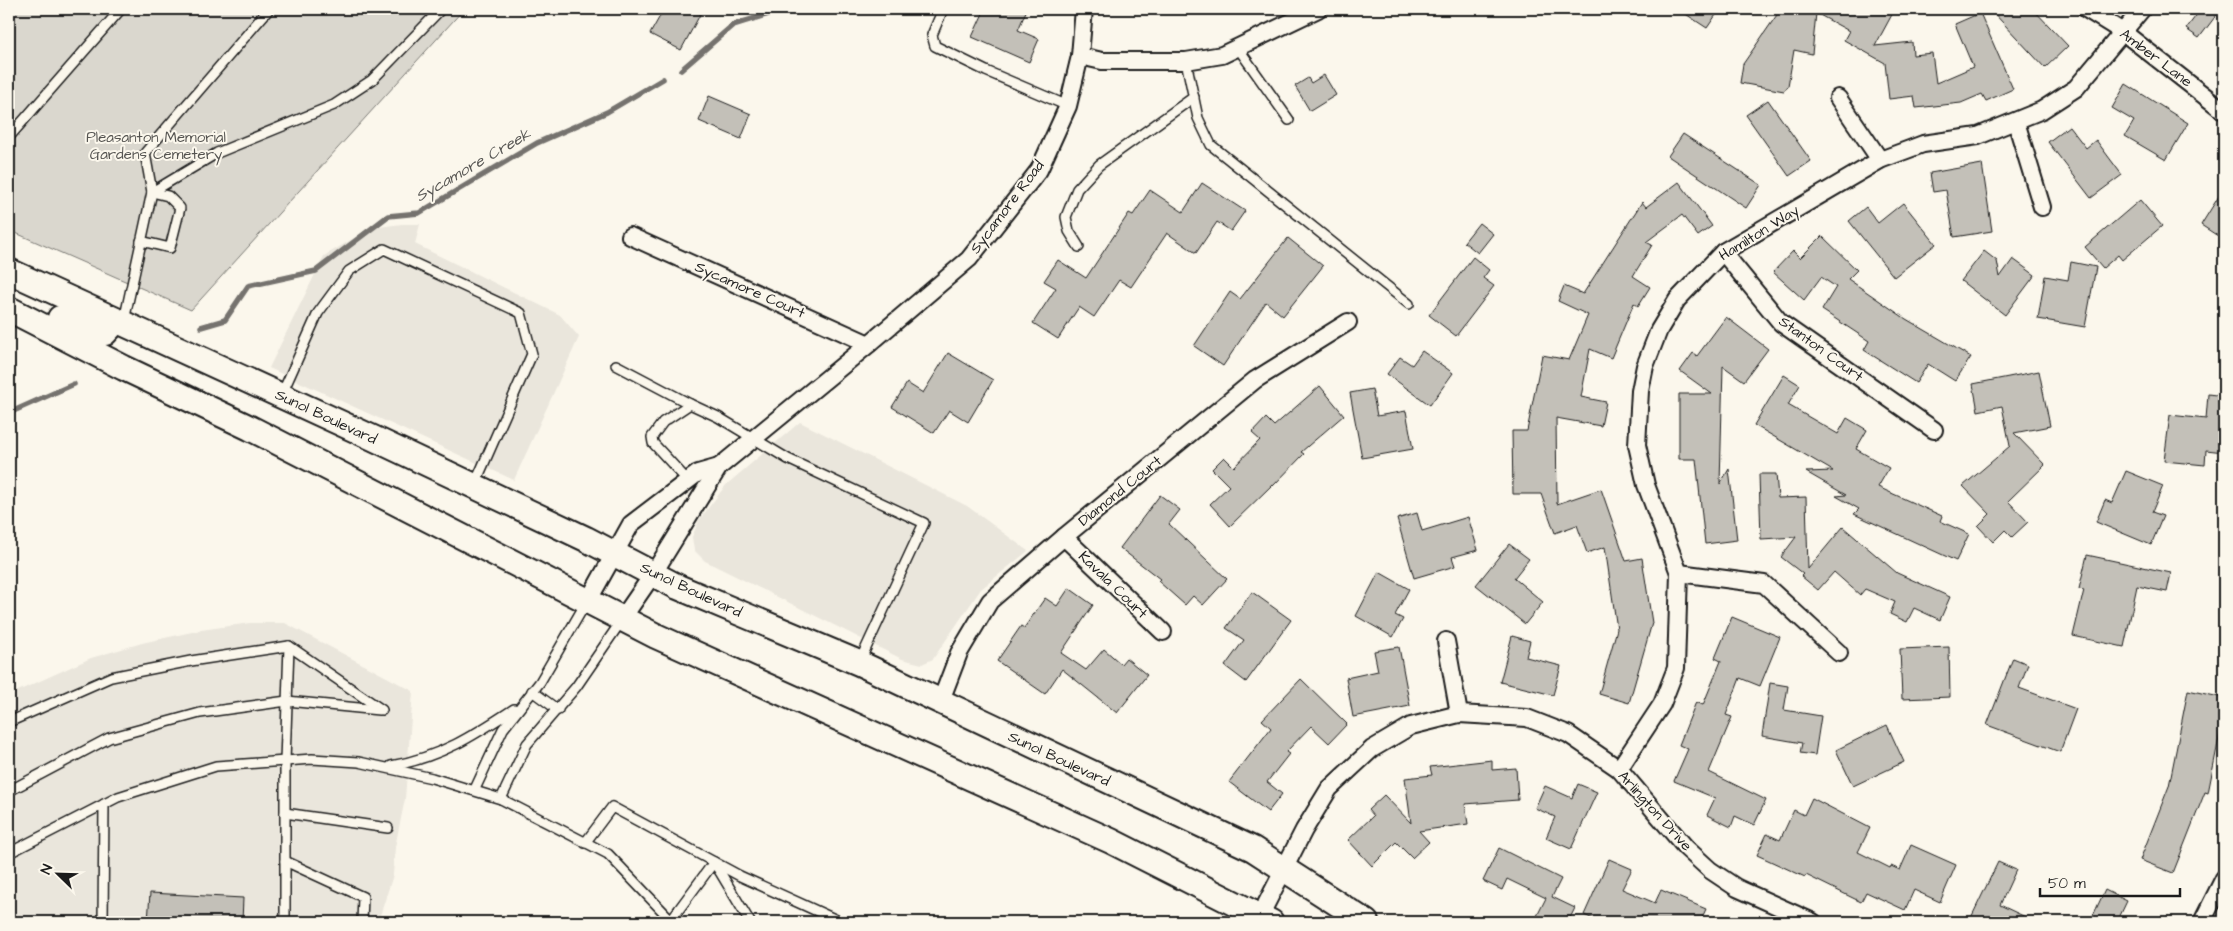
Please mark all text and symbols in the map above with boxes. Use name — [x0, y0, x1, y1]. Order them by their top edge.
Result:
street label: Amber Lane — [2115, 24, 2197, 92]
water label: Sycamore Creek — [411, 122, 536, 208]
park label: Pleasanton Memorial Gardens Cemetery — [86, 127, 226, 166]
street label: Sycamore Road — [965, 156, 1050, 259]
street label: Hamilton Way — [1715, 200, 1804, 267]
street label: Sycamore Court — [691, 256, 808, 325]
street label: Stanton Court — [1774, 311, 1868, 387]
street label: Sunol Boulevard — [272, 384, 381, 450]
street label: Diamond Court — [1074, 451, 1166, 531]
street label: Kavala Court — [1074, 546, 1152, 624]
street label: Sunol Boulevard — [637, 557, 746, 623]
street label: Sunol Boulevard — [1005, 726, 1114, 792]
street label: Arlington Drive — [1612, 766, 1697, 857]
north arrow — [32, 848, 82, 898]
text: N — [36, 861, 58, 877]
scale bar — [2040, 866, 2180, 898]
text: 50 m — [2048, 873, 2086, 894]

